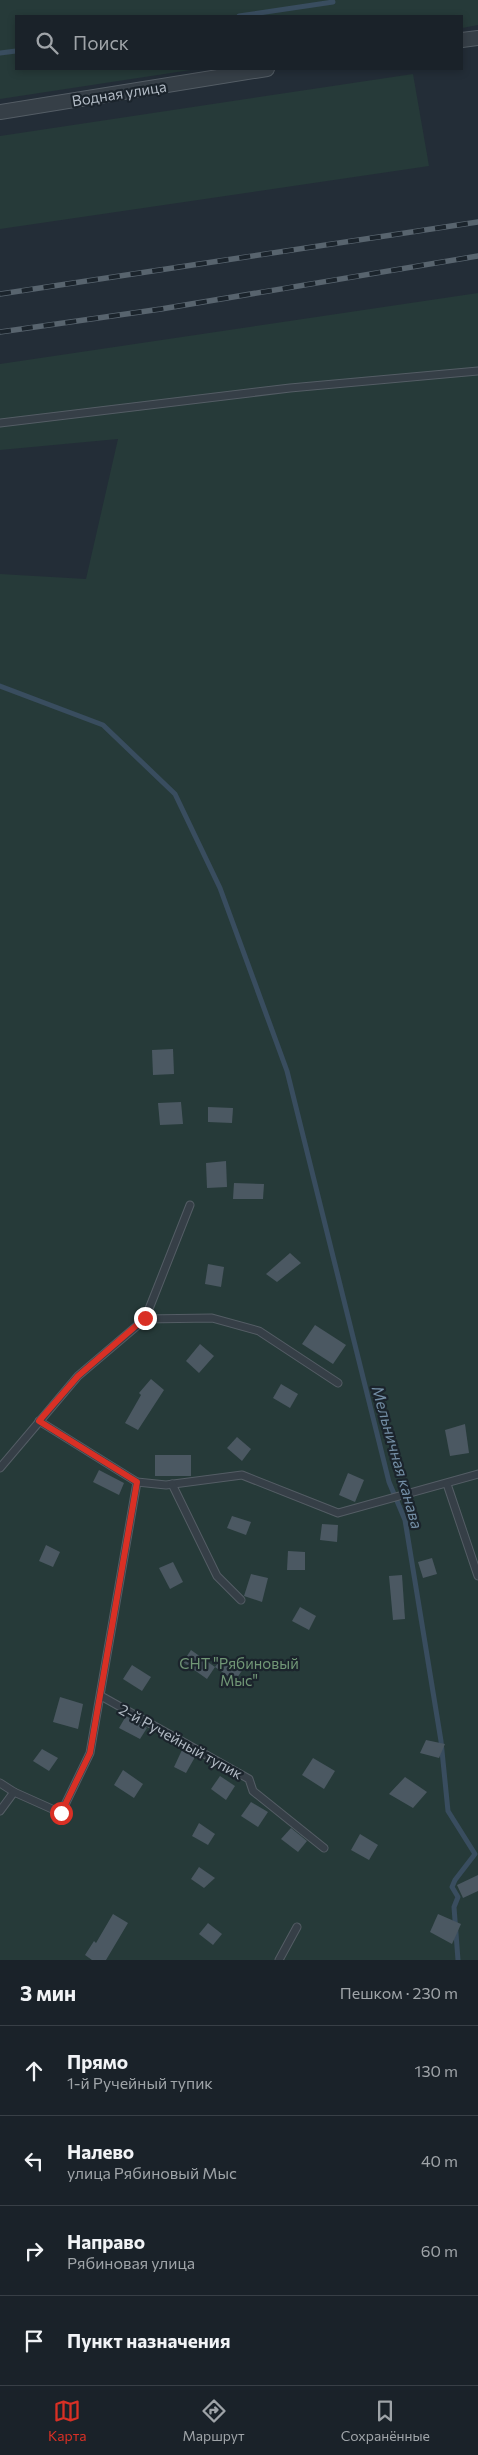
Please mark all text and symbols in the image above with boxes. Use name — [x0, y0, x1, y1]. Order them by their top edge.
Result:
search box — [15, 15, 463, 70]
icon: search — [33, 29, 61, 57]
text: Поиск — [73, 31, 129, 54]
street label: Водная улица — [70, 77, 168, 109]
route end — [134, 1307, 157, 1330]
water label: Мельничная канава — [368, 1383, 428, 1531]
park label: СНТ "Рябиновый Мыс" — [179, 1654, 299, 1689]
street label: 2-й Ручейный тупик — [116, 1700, 246, 1782]
route start — [50, 1802, 73, 1825]
text: 3 мин — [20, 1980, 76, 2005]
text: Пешком · 230 m — [340, 1983, 458, 2002]
text: Прямо — [67, 2050, 128, 2073]
icon: ahead — [20, 2057, 48, 2085]
text: 130 m — [415, 2061, 458, 2080]
text: 1-й Ручейный тупик — [67, 2073, 213, 2092]
text: Налево — [67, 2140, 134, 2163]
icon: left — [20, 2147, 48, 2175]
text: 40 m — [421, 2151, 458, 2170]
text: улица Рябиновый Мыс — [67, 2163, 237, 2182]
text: Направо — [67, 2230, 145, 2253]
icon: right — [20, 2237, 48, 2265]
text: 60 m — [421, 2241, 458, 2260]
text: Рябиновая улица — [67, 2253, 195, 2272]
icon: arrive — [20, 2327, 48, 2355]
text: Пункт назначения — [67, 2329, 230, 2352]
tab: Карта — [48, 2397, 87, 2444]
tab: Маршрут — [183, 2397, 245, 2444]
tab: Сохранённые — [341, 2397, 430, 2444]

